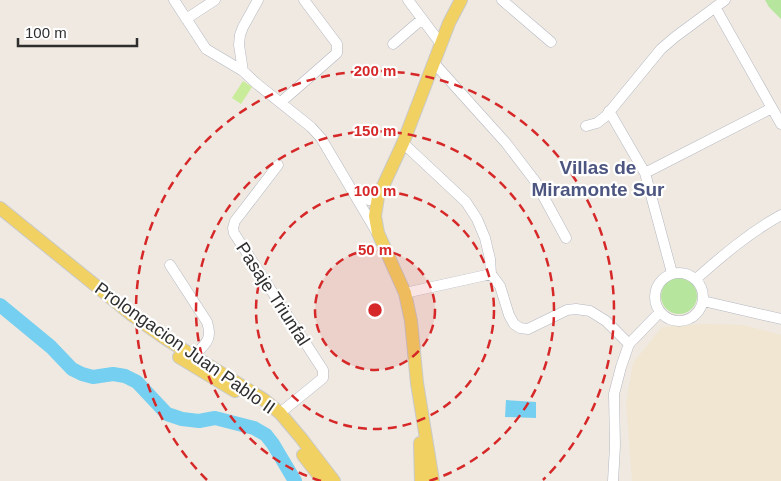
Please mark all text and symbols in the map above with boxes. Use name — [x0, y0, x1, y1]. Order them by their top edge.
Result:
scale bar — [18, 15, 136, 47]
text: 100 m — [25, 24, 67, 41]
text: 200 m — [354, 62, 396, 79]
text: 150 m — [354, 122, 396, 139]
district label: Villas de Miramonte Sur — [531, 157, 665, 200]
text: 100 m — [354, 182, 396, 199]
street label: Pasaje Triunfal — [232, 239, 314, 349]
text: 50 m — [358, 241, 392, 258]
street label: Prolongacion Juan Pablo II — [91, 278, 279, 418]
centre of rings — [366, 301, 384, 319]

